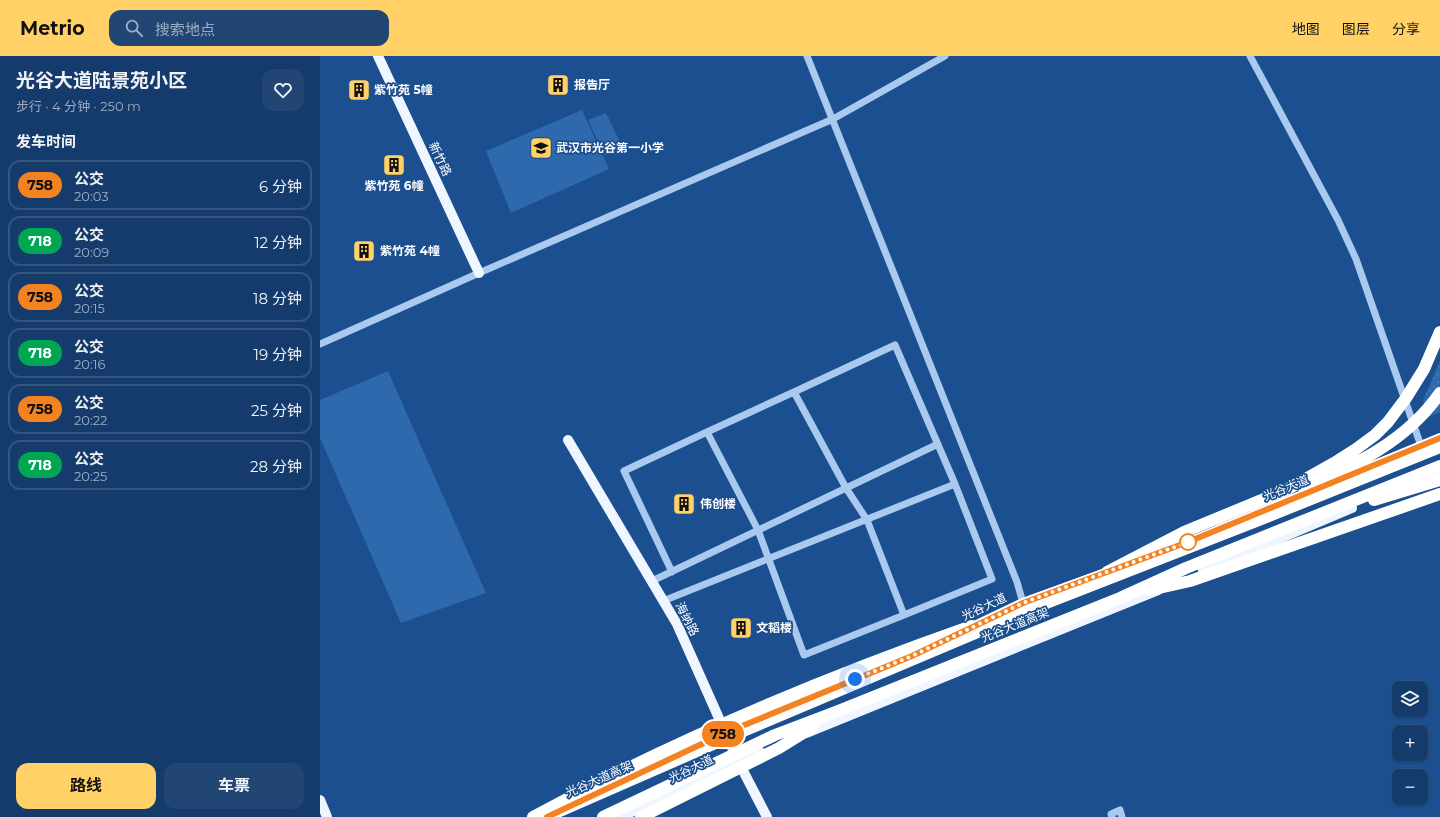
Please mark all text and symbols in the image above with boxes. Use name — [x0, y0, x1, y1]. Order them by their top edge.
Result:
search box — [109, 10, 389, 46]
text: Metrio — [20, 17, 85, 40]
icon: search — [123, 17, 145, 39]
text: 搜索地点 — [155, 20, 215, 39]
text: 地图 — [1292, 20, 1320, 38]
text: 图层 — [1342, 20, 1370, 38]
text: 分享 — [1392, 20, 1420, 38]
text: 光谷大道陆景苑小区 — [16, 69, 187, 92]
button: heart — [262, 69, 304, 111]
building icon: 报告厅 — [545, 72, 571, 98]
building icon: 紫竹苑 5幢 — [346, 77, 372, 103]
place label: 报告厅 — [574, 77, 610, 92]
place label: 紫竹苑 5幢 — [374, 82, 433, 97]
text: 步行 · 4 分钟 · 250 m — [16, 98, 141, 114]
text: 发车时间 — [16, 132, 76, 151]
school or university icon: 武汉市光谷第一小学 — [528, 135, 554, 161]
street label: 新竹路 — [426, 139, 455, 178]
place label: 武汉市光谷第一小学 — [556, 140, 664, 155]
building icon: 紫竹苑 6幢 — [381, 152, 407, 178]
text: 公交 — [74, 169, 104, 188]
text: 758 — [27, 176, 53, 194]
text: 6 分钟 — [259, 177, 302, 196]
place label: 紫竹苑 6幢 — [364, 178, 424, 193]
text: 20:03 — [74, 188, 109, 204]
text: 公交 — [74, 225, 104, 244]
text: 718 — [28, 232, 52, 250]
text: 12 分钟 — [254, 233, 302, 252]
building icon: 紫竹苑 4幢 — [351, 238, 377, 264]
place label: 紫竹苑 4幢 — [380, 243, 440, 258]
text: 20:09 — [74, 244, 109, 260]
text: 公交 — [74, 281, 104, 300]
text: 758 — [27, 288, 53, 306]
text: 18 分钟 — [253, 289, 302, 308]
text: 20:15 — [74, 300, 105, 316]
text: 公交 — [74, 337, 104, 356]
text: 718 — [28, 344, 52, 362]
text: 19 分钟 — [254, 345, 302, 364]
text: 20:16 — [74, 356, 105, 372]
text: 公交 — [74, 393, 104, 412]
text: 758 — [27, 400, 53, 418]
text: 25 分钟 — [251, 401, 302, 420]
text: 20:22 — [74, 412, 108, 428]
text: 公交 — [74, 449, 104, 468]
text: 718 — [28, 456, 52, 474]
text: 28 分钟 — [250, 457, 302, 476]
text: 20:25 — [74, 468, 107, 484]
street label: 光谷大道 — [1261, 472, 1311, 503]
building icon: 伟创楼 — [671, 491, 697, 517]
place label: 伟创楼 — [700, 496, 736, 511]
unlabelled marker — [1179, 533, 1197, 551]
street label: 光谷大道 — [959, 590, 1009, 623]
street label: 海纳路 — [673, 599, 702, 638]
street label: 光谷大道高架 — [979, 604, 1051, 645]
building icon: 文韬楼 — [728, 615, 754, 641]
place label: 文韬楼 — [756, 620, 792, 635]
your location — [845, 669, 865, 689]
map controls — [1392, 681, 1428, 805]
button: layers — [1392, 681, 1428, 717]
line badge: 758 — [700, 721, 746, 747]
text: 758 — [710, 725, 736, 743]
button: + — [1392, 725, 1428, 761]
street label: 光谷大道 — [666, 751, 716, 786]
street label: 光谷大道高架 — [563, 757, 635, 800]
button: 路线 — [16, 763, 156, 809]
button: 车票 — [164, 763, 304, 809]
button: − — [1392, 769, 1428, 805]

